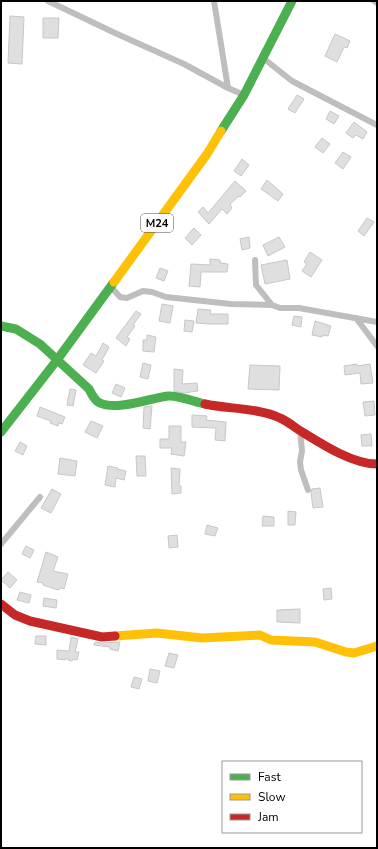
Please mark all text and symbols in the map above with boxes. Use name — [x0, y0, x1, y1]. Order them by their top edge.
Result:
road number: M24 — [141, 214, 173, 232]
legend — [222, 761, 362, 833]
text: Fast — [258, 769, 281, 785]
text: Slow — [258, 789, 286, 805]
text: Jam — [257, 809, 279, 825]

